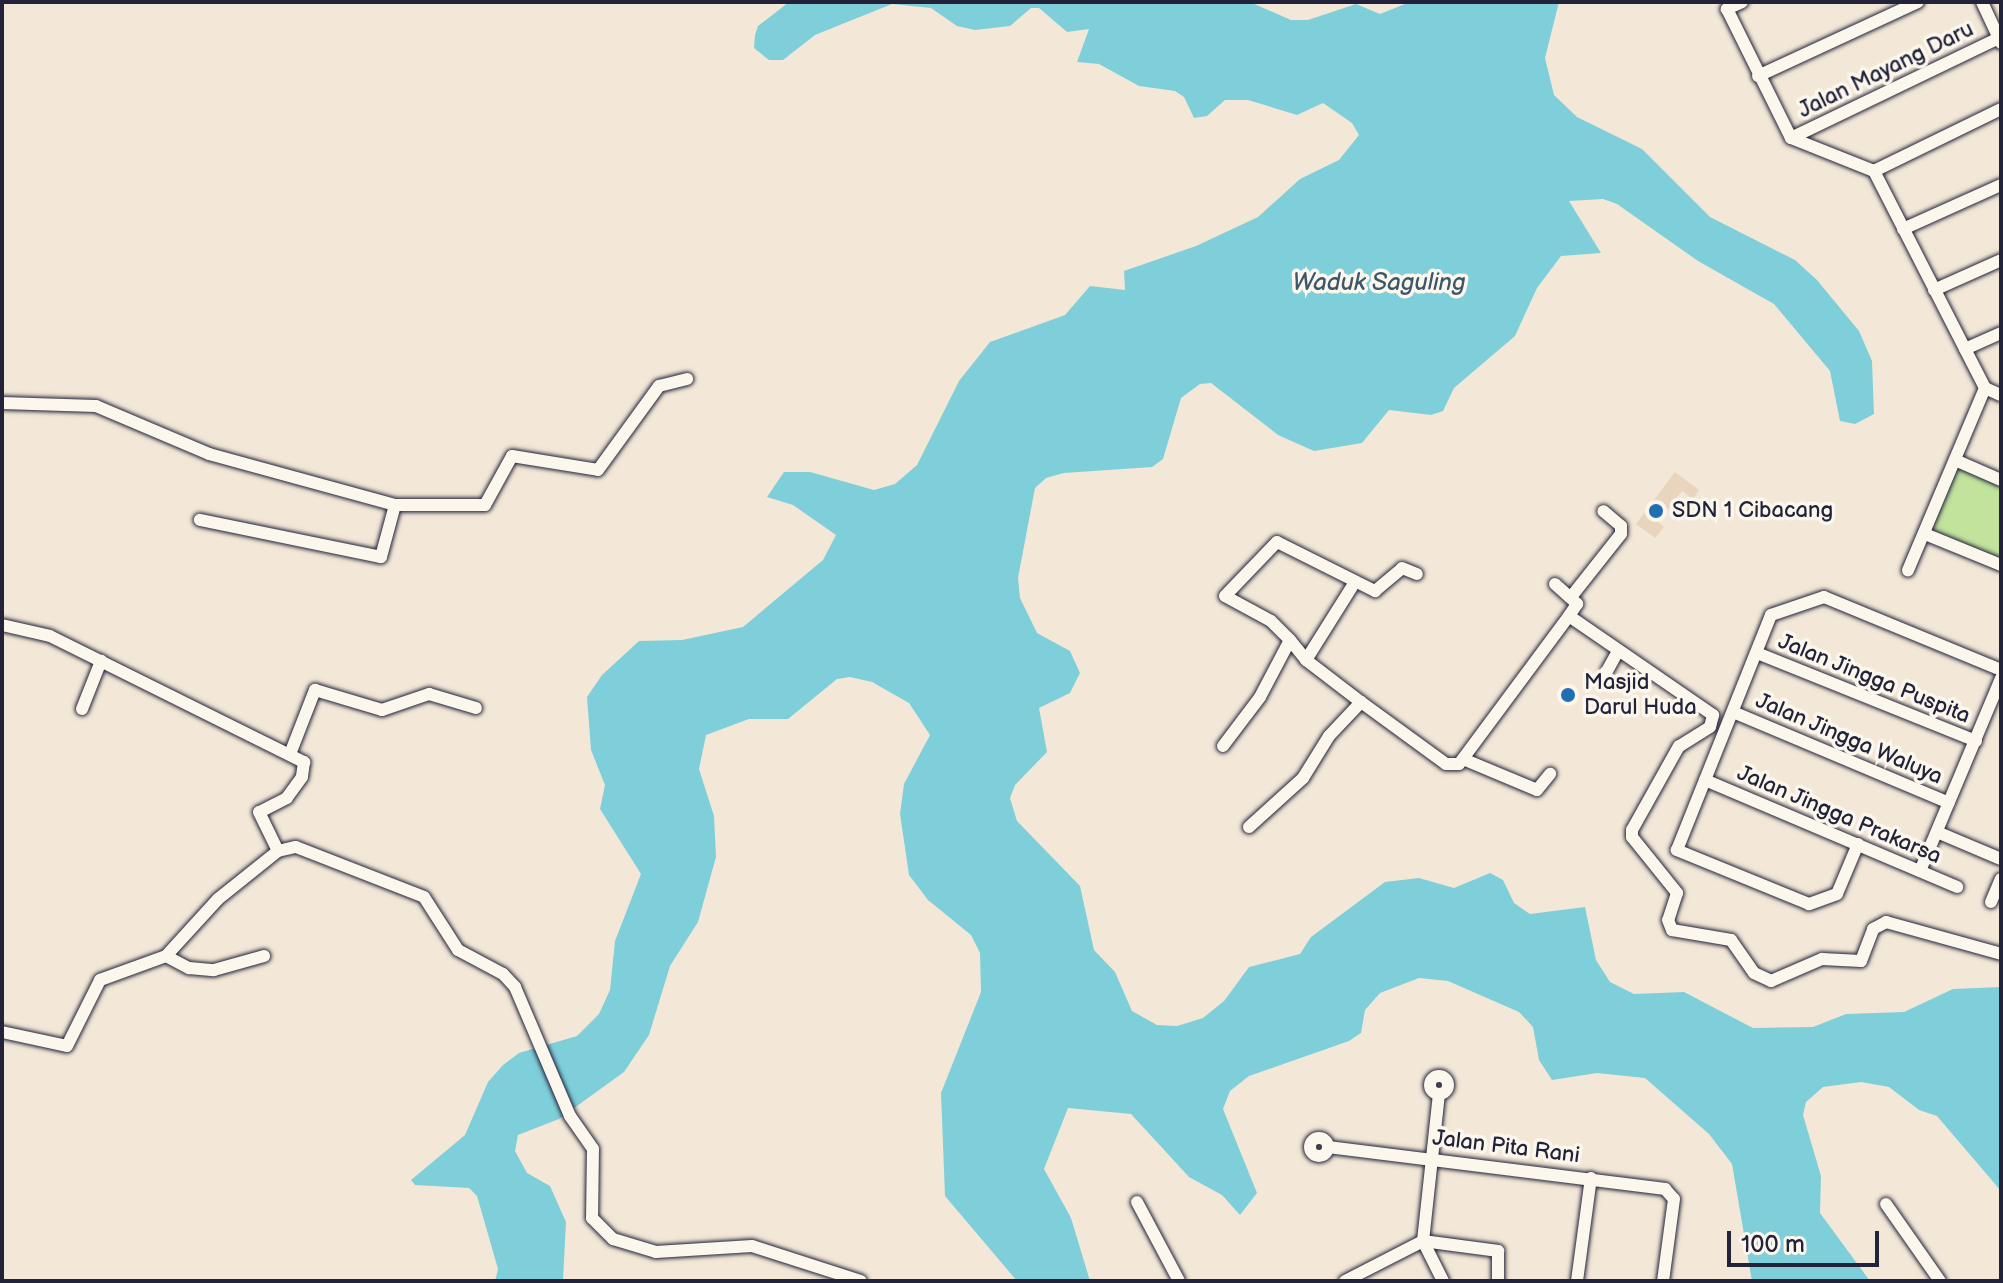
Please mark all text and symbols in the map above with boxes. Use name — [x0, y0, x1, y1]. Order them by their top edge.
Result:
street label: Jalan Mayang Daru — [1794, 16, 1978, 124]
water label: Waduk Saguling — [1292, 269, 1466, 297]
place label: SDN 1 Cibacang — [1672, 498, 1833, 524]
marker: SDN 1 Cibacang — [1647, 502, 1665, 520]
street label: Jalan Jingga Puspita — [1774, 628, 1974, 730]
place label: Masjid Darul Huda — [1584, 669, 1697, 720]
marker: Masjid Darul Huda — [1559, 686, 1577, 704]
street label: Jalan Jingga Waluya — [1751, 687, 1947, 791]
street label: Jalan Jingga Prakarsa — [1732, 760, 1946, 870]
street label: Jalan Pita Rani — [1431, 1125, 1581, 1169]
scale bar — [1731, 1215, 1883, 1265]
text: 100 m — [1741, 1230, 1805, 1259]

